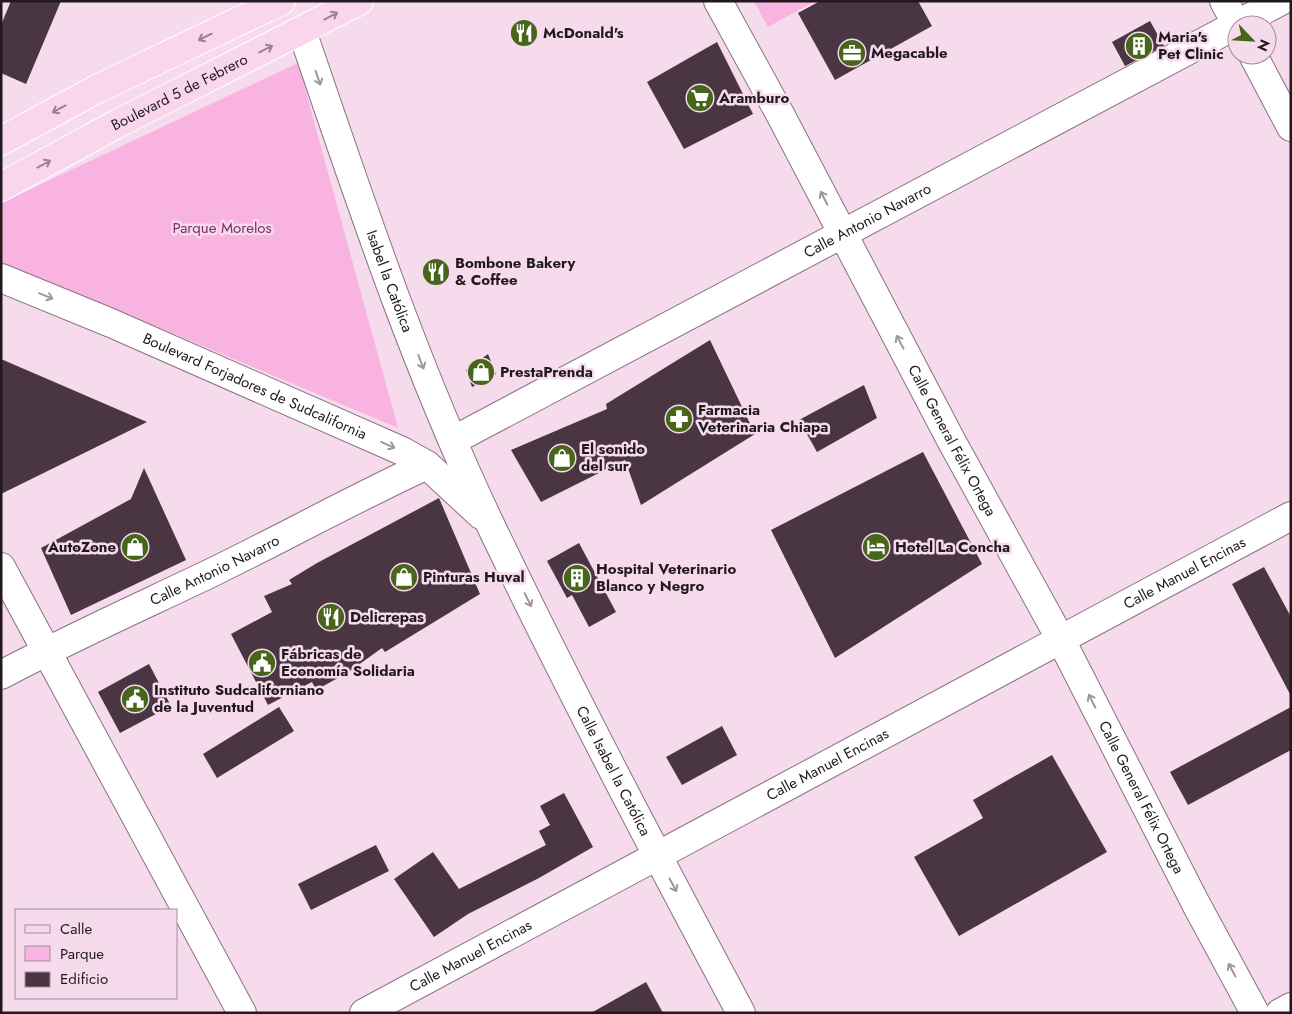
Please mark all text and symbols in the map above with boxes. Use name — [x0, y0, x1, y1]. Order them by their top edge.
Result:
one-way arrow — [323, 11, 338, 21]
north arrow — [1227, 15, 1277, 65]
restaurant icon: McDonald's — [509, 18, 539, 48]
place label: McDonald's — [543, 22, 624, 44]
place label: Maria's Pet Clinic — [1158, 26, 1224, 65]
building icon: Maria's Pet Clinic — [1124, 31, 1154, 61]
one-way arrow — [198, 33, 213, 43]
text: N — [1252, 36, 1275, 55]
office icon: Megacable — [837, 38, 867, 68]
place label: Megacable — [871, 42, 948, 64]
one-way arrow — [259, 44, 274, 54]
street label: Boulevard 5 de Febrero — [107, 48, 251, 136]
one-way arrow — [313, 69, 323, 85]
supermarket icon: Aramburo — [685, 83, 715, 113]
place label: Aramburo — [718, 87, 789, 109]
one-way arrow — [52, 104, 67, 114]
one-way arrow — [36, 158, 51, 168]
street label: Calle Antonio Navarro — [800, 178, 935, 263]
one-way arrow — [819, 192, 829, 206]
park label: Parque Morelos — [172, 217, 272, 239]
street label: Isabel la Católica — [361, 227, 418, 335]
place label: Bombone Bakery & Coffee — [455, 252, 576, 291]
restaurant icon: Bombone Bakery & Coffee — [421, 257, 451, 287]
one-way arrow — [38, 292, 53, 302]
street label: Boulevard Forjadores de Sudcalifornia — [139, 327, 370, 445]
one-way arrow — [895, 335, 904, 350]
one-way arrow — [417, 354, 426, 369]
shop icon: PrestaPrenda — [466, 357, 496, 387]
place label: PrestaPrenda — [500, 361, 593, 383]
street label: Calle General Félix Ortega — [902, 361, 1002, 520]
place label: Farmacia Veterinaria Chiapa — [697, 399, 828, 438]
pharmacy icon: Farmacia Veterinaria Chiapa — [664, 404, 694, 434]
place label: El sonido del sur — [581, 438, 645, 477]
one-way arrow — [380, 440, 395, 450]
shop icon: El sonido del sur — [547, 443, 577, 473]
street label: Calle Antonio Navarro — [146, 529, 283, 611]
street label: Calle Manuel Encinas — [1119, 531, 1250, 615]
shop icon: AutoZone — [120, 532, 150, 562]
hotel icon: Hotel La Concha — [861, 532, 891, 562]
place label: AutoZone — [47, 536, 116, 558]
place label: Hotel La Concha — [895, 536, 1010, 558]
place label: Hospital Veterinario Blanco y Negro — [596, 558, 736, 597]
shop icon: Pinturas Huval — [389, 562, 419, 592]
building icon: Hospital Veterinario Blanco y Negro — [562, 563, 592, 593]
place label: Pinturas Huval — [423, 566, 525, 588]
one-way arrow — [524, 592, 534, 607]
restaurant icon: Delicrepas — [316, 602, 346, 632]
place label: Delicrepas — [350, 606, 424, 628]
place label: Fábricas de Economía Solidaria — [281, 643, 415, 682]
public building icon: Fábricas de Economía Solidaria — [247, 648, 277, 678]
place label: Instituto Sudcaliforniano de la Juventud — [154, 679, 324, 718]
public building icon: Instituto Sudcaliforniano de la Juventud — [120, 684, 150, 714]
one-way arrow — [1087, 694, 1097, 709]
street label: Calle Isabel la Católica — [571, 702, 656, 840]
street label: Calle General Félix Ortega — [1093, 717, 1190, 878]
street label: Calle Manuel Encinas — [762, 723, 893, 806]
one-way arrow — [668, 878, 678, 893]
legend — [15, 909, 178, 999]
street label: Calle Manuel Encinas — [406, 914, 536, 998]
text: Calle — [60, 918, 92, 940]
text: Parque — [60, 943, 104, 965]
one-way arrow — [1227, 963, 1236, 978]
text: Edificio — [60, 968, 108, 990]

